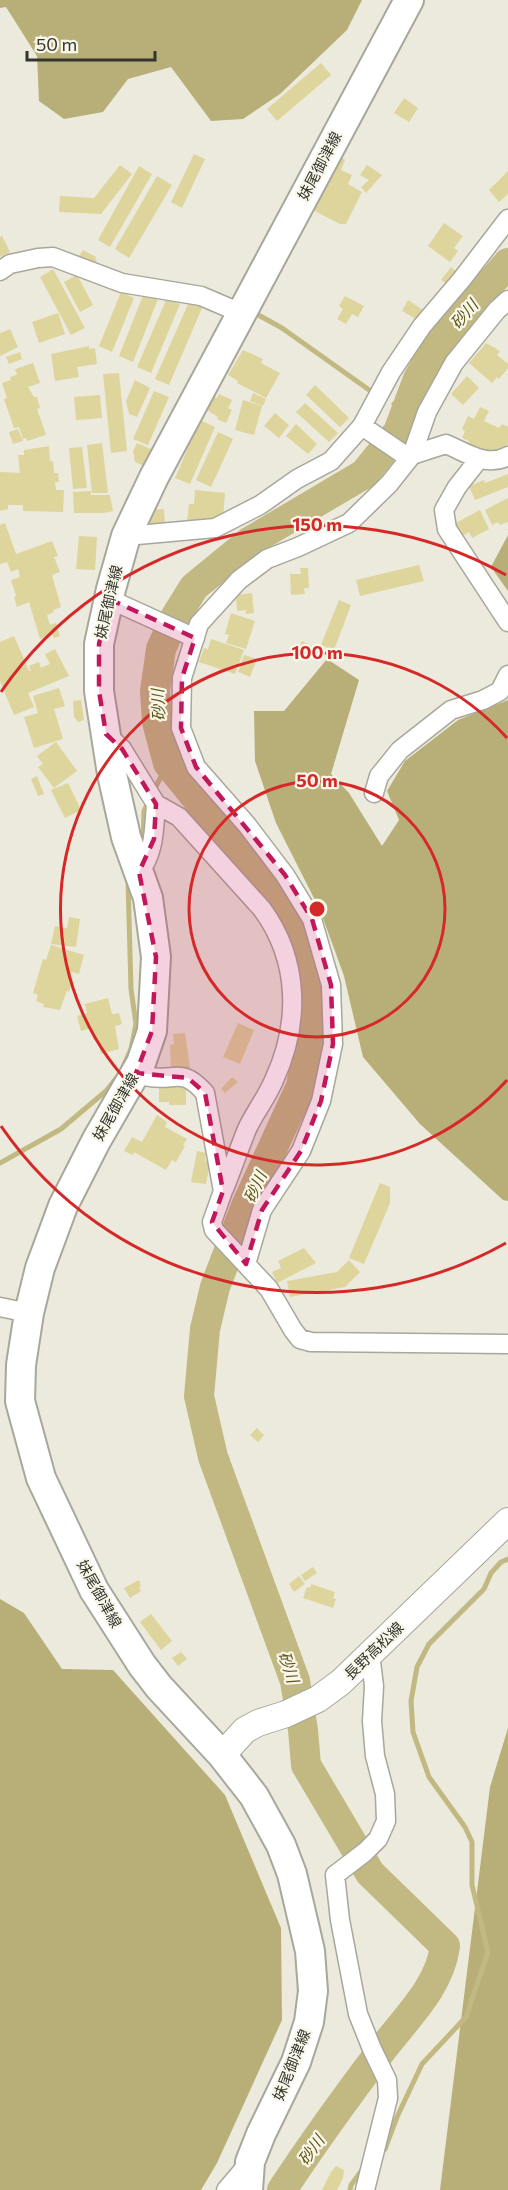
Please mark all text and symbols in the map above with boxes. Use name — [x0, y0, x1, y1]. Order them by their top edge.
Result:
scale bar — [27, 24, 154, 62]
text: 50 m — [36, 33, 77, 55]
street label: 妹尾御津線 — [294, 128, 345, 203]
water label: 砂川 — [446, 294, 483, 332]
text: 150 m — [292, 513, 342, 535]
street label: 妹尾御津線 — [91, 563, 125, 640]
text: 100 m — [291, 641, 343, 663]
water label: 砂川 — [147, 687, 168, 722]
text: 50 m — [296, 769, 338, 791]
centre of rings — [307, 899, 327, 919]
street label: 妹尾御津線 — [89, 1070, 142, 1143]
water label: 砂川 — [239, 1166, 271, 1205]
street label: 妹尾御津線 — [74, 1556, 126, 1631]
street label: 長野高松線 — [340, 1618, 407, 1683]
water label: 砂川 — [275, 1649, 304, 1687]
street label: 妹尾御津線 — [269, 2026, 313, 2103]
water label: 砂川 — [294, 2130, 329, 2168]

